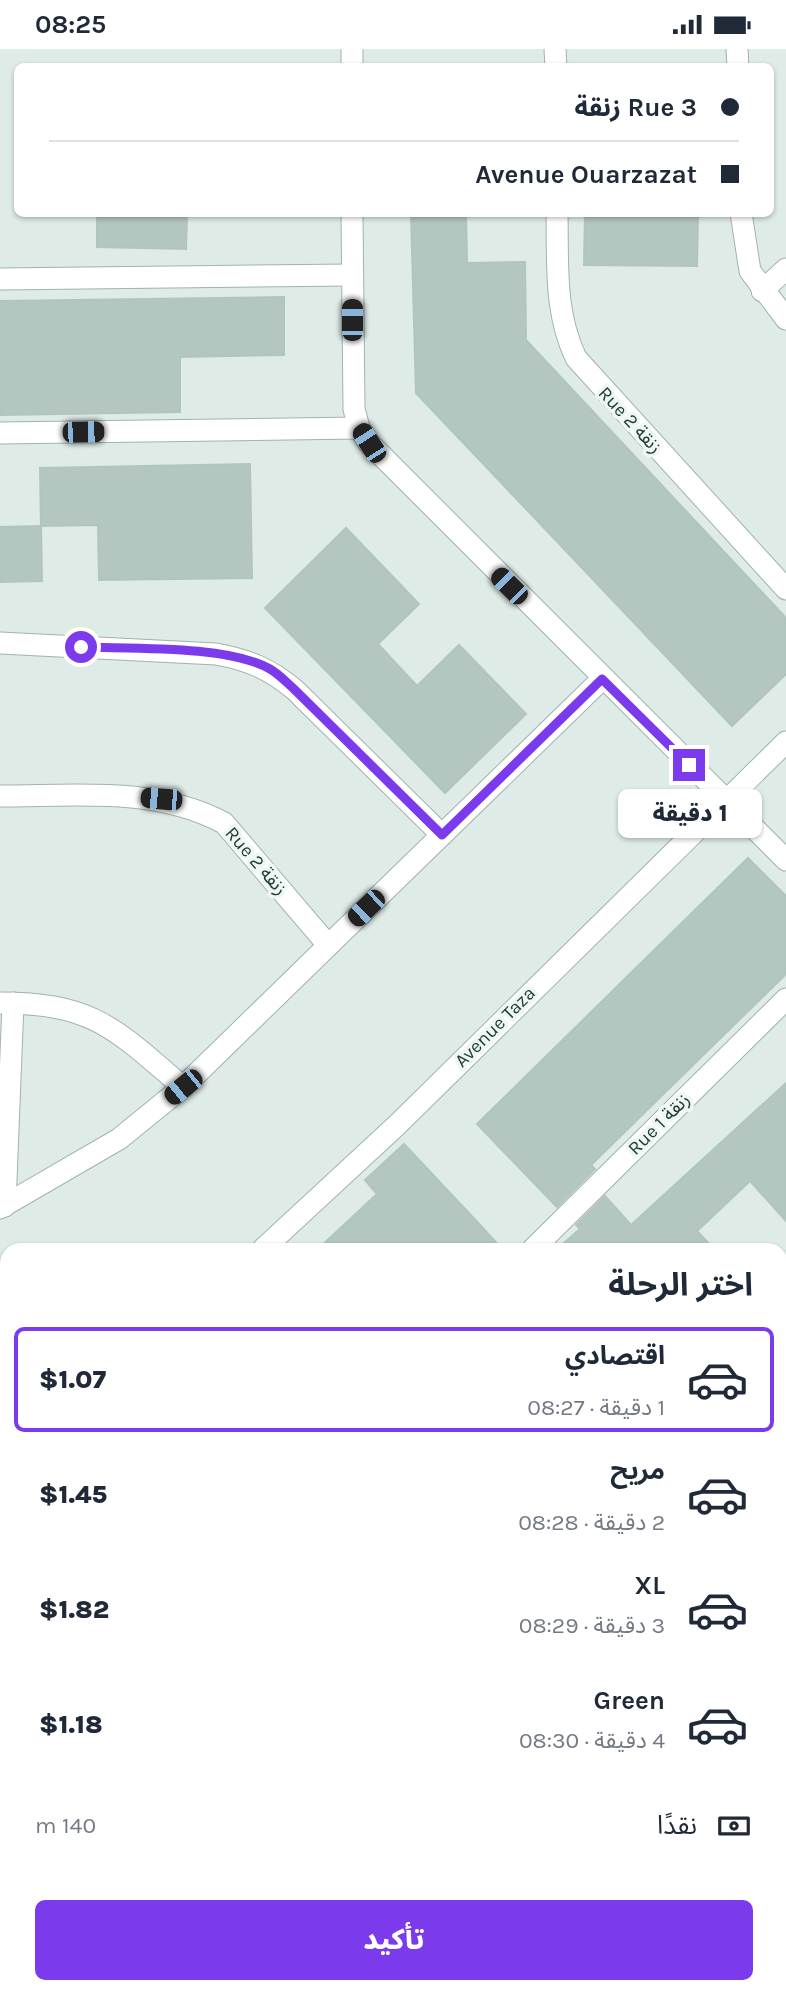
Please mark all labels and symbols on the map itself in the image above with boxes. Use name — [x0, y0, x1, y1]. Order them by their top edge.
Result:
car — [342, 299, 363, 341]
street label: Rue 2 زنقة — [594, 382, 666, 458]
car — [349, 420, 390, 466]
car — [62, 421, 105, 443]
car — [487, 564, 532, 608]
route start — [65, 631, 97, 663]
route end — [673, 749, 705, 781]
car — [140, 787, 183, 811]
callout: 1 دقيقة — [617, 789, 761, 839]
street label: Rue 2 زنقة — [220, 822, 292, 900]
car — [344, 886, 389, 930]
street label: Avenue Taza — [450, 982, 540, 1072]
car — [161, 1066, 206, 1108]
street label: Rue 1 زنقة — [624, 1089, 694, 1159]

